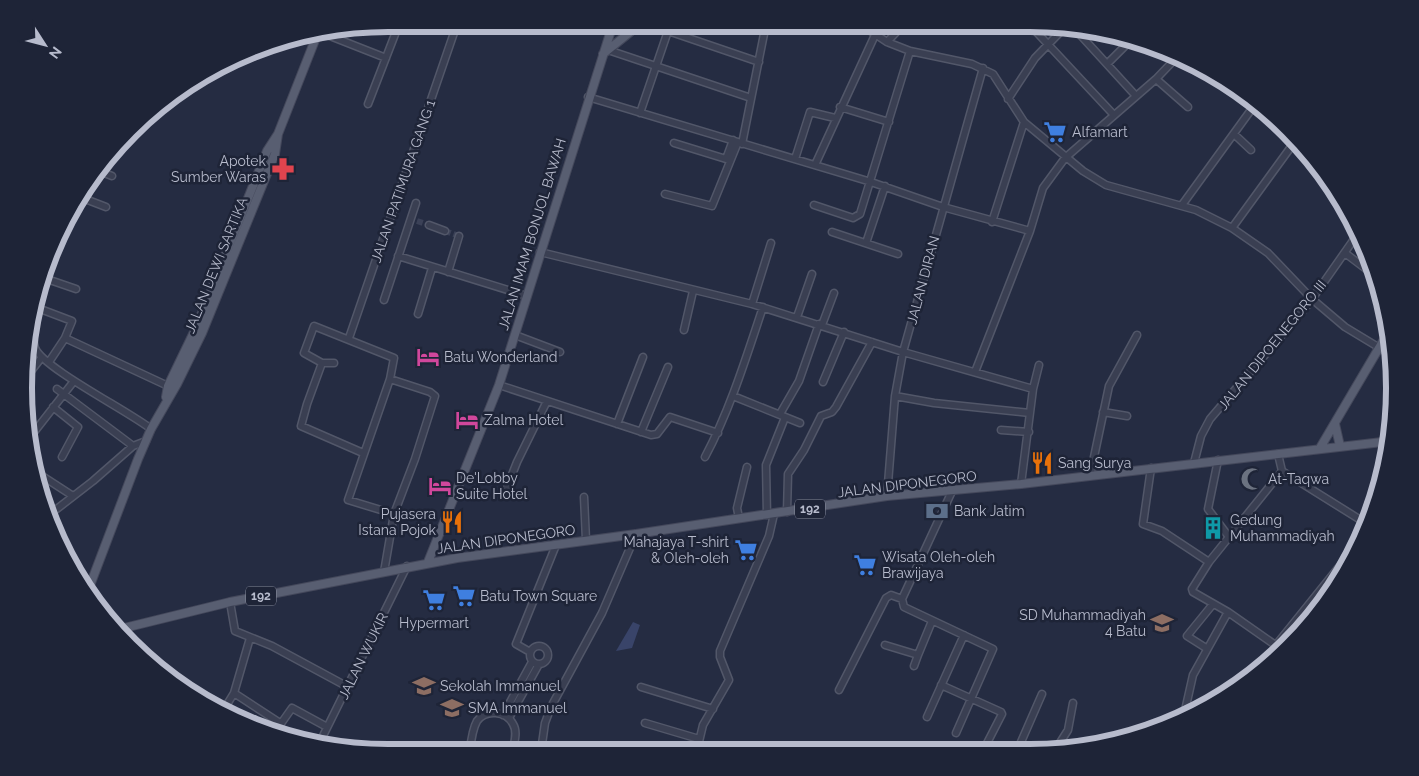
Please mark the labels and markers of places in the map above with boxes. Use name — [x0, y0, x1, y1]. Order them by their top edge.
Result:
supermarket icon: Alfamart — [1042, 119, 1068, 145]
place label: Alfamart — [1072, 124, 1128, 140]
place label: Apotek Sumber Waras — [171, 153, 267, 185]
pharmacy icon: Apotek Sumber Waras — [270, 156, 296, 182]
hotel icon: Batu Wonderland — [415, 344, 441, 370]
place label: Batu Wonderland — [444, 349, 557, 365]
hotel icon: Zalma Hotel — [454, 407, 480, 433]
place label: Zalma Hotel — [484, 412, 564, 428]
restaurant icon: Sang Surya — [1029, 450, 1055, 476]
place label: Sang Surya — [1058, 455, 1131, 471]
mosque icon: At-Taqwa — [1239, 466, 1265, 492]
place label: De'Lobby Suite Hotel — [456, 470, 527, 502]
place label: At-Taqwa — [1268, 471, 1329, 487]
hotel icon: De'Lobby Suite Hotel — [427, 473, 453, 499]
bank icon: Bank Jatim — [924, 498, 950, 524]
place label: Bank Jatim — [954, 503, 1025, 519]
place label: Pujasera Istana Pojok — [358, 506, 437, 538]
restaurant icon: Pujasera Istana Pojok — [439, 509, 465, 535]
place label: Gedung Muhammadiyah — [1230, 512, 1335, 544]
building icon: Gedung Muhammadiyah — [1200, 515, 1226, 541]
place label: Mahajaya T-shirt & Oleh-oleh — [623, 534, 729, 566]
supermarket icon: Mahajaya T-shirt & Oleh-oleh — [733, 537, 759, 563]
place label: Wisata Oleh-oleh Brawijaya — [882, 549, 995, 581]
supermarket icon: Wisata Oleh-oleh Brawijaya — [852, 552, 878, 578]
supermarket icon: Batu Town Square — [451, 583, 477, 609]
supermarket icon: Hypermart — [421, 587, 447, 613]
place label: Batu Town Square — [480, 588, 597, 604]
place label: SD Muhammadiyah 4 Batu — [1019, 607, 1146, 639]
school or university icon: SD Muhammadiyah 4 Batu — [1149, 610, 1175, 636]
place label: Hypermart — [399, 615, 469, 631]
school or university icon: Sekolah Immanuel — [411, 673, 437, 699]
place label: Sekolah Immanuel — [440, 678, 561, 694]
school or university icon: SMA Immanuel — [439, 695, 465, 721]
place label: SMA Immanuel — [468, 700, 567, 716]

